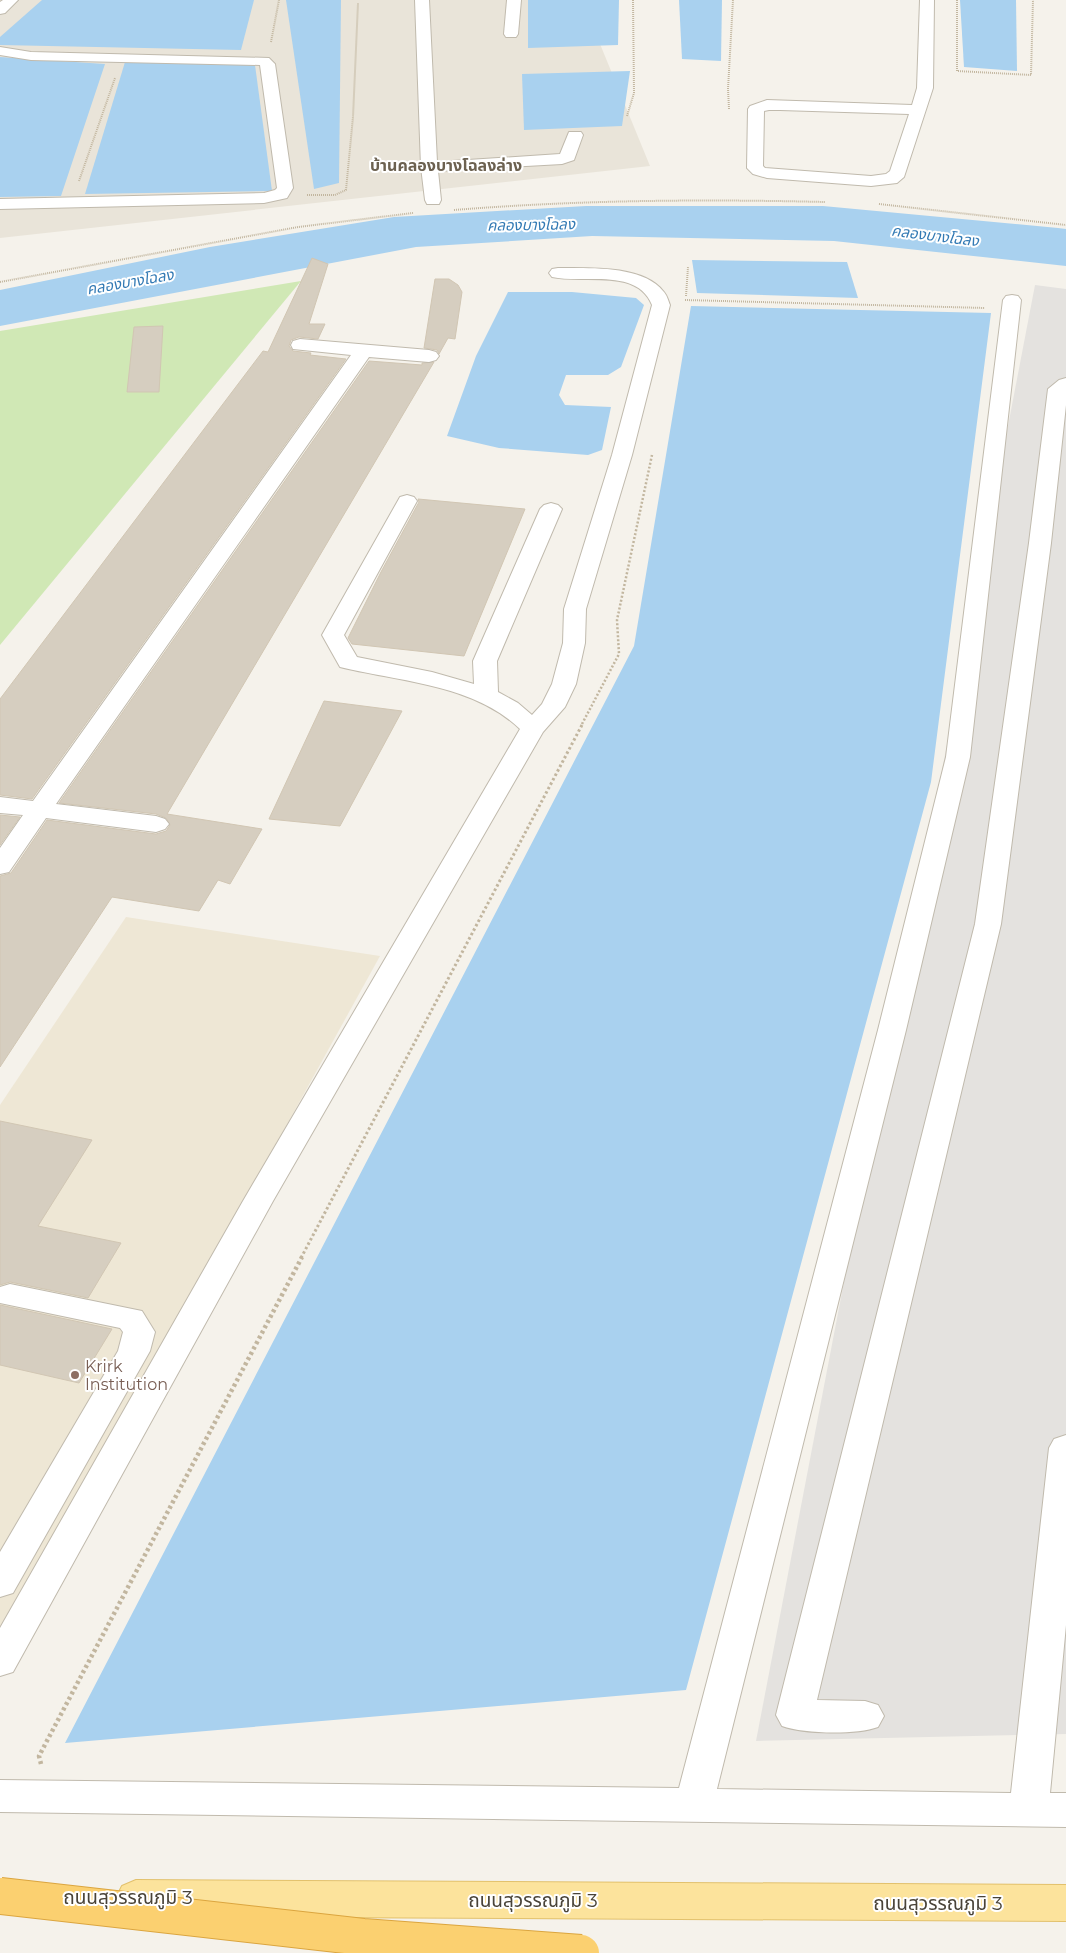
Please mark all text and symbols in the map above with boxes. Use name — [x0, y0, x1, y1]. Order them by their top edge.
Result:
district label: บ้านคลองบางโฉลงล่าง — [370, 156, 522, 175]
water label: คลองบางโฉลง — [487, 214, 576, 235]
water label: คลองบางโฉลง — [890, 221, 981, 250]
water label: คลองบางโฉลง — [85, 264, 176, 298]
place label: Krirk Institution — [85, 1357, 168, 1394]
marker: Krirk Institution — [69, 1369, 81, 1381]
street label: ถนนสุวรรณภูมิ 3 — [63, 1886, 193, 1910]
street label: ถนนสุวรรณภูมิ 3 — [468, 1889, 598, 1913]
street label: ถนนสุวรรณภูมิ 3 — [873, 1892, 1003, 1916]

